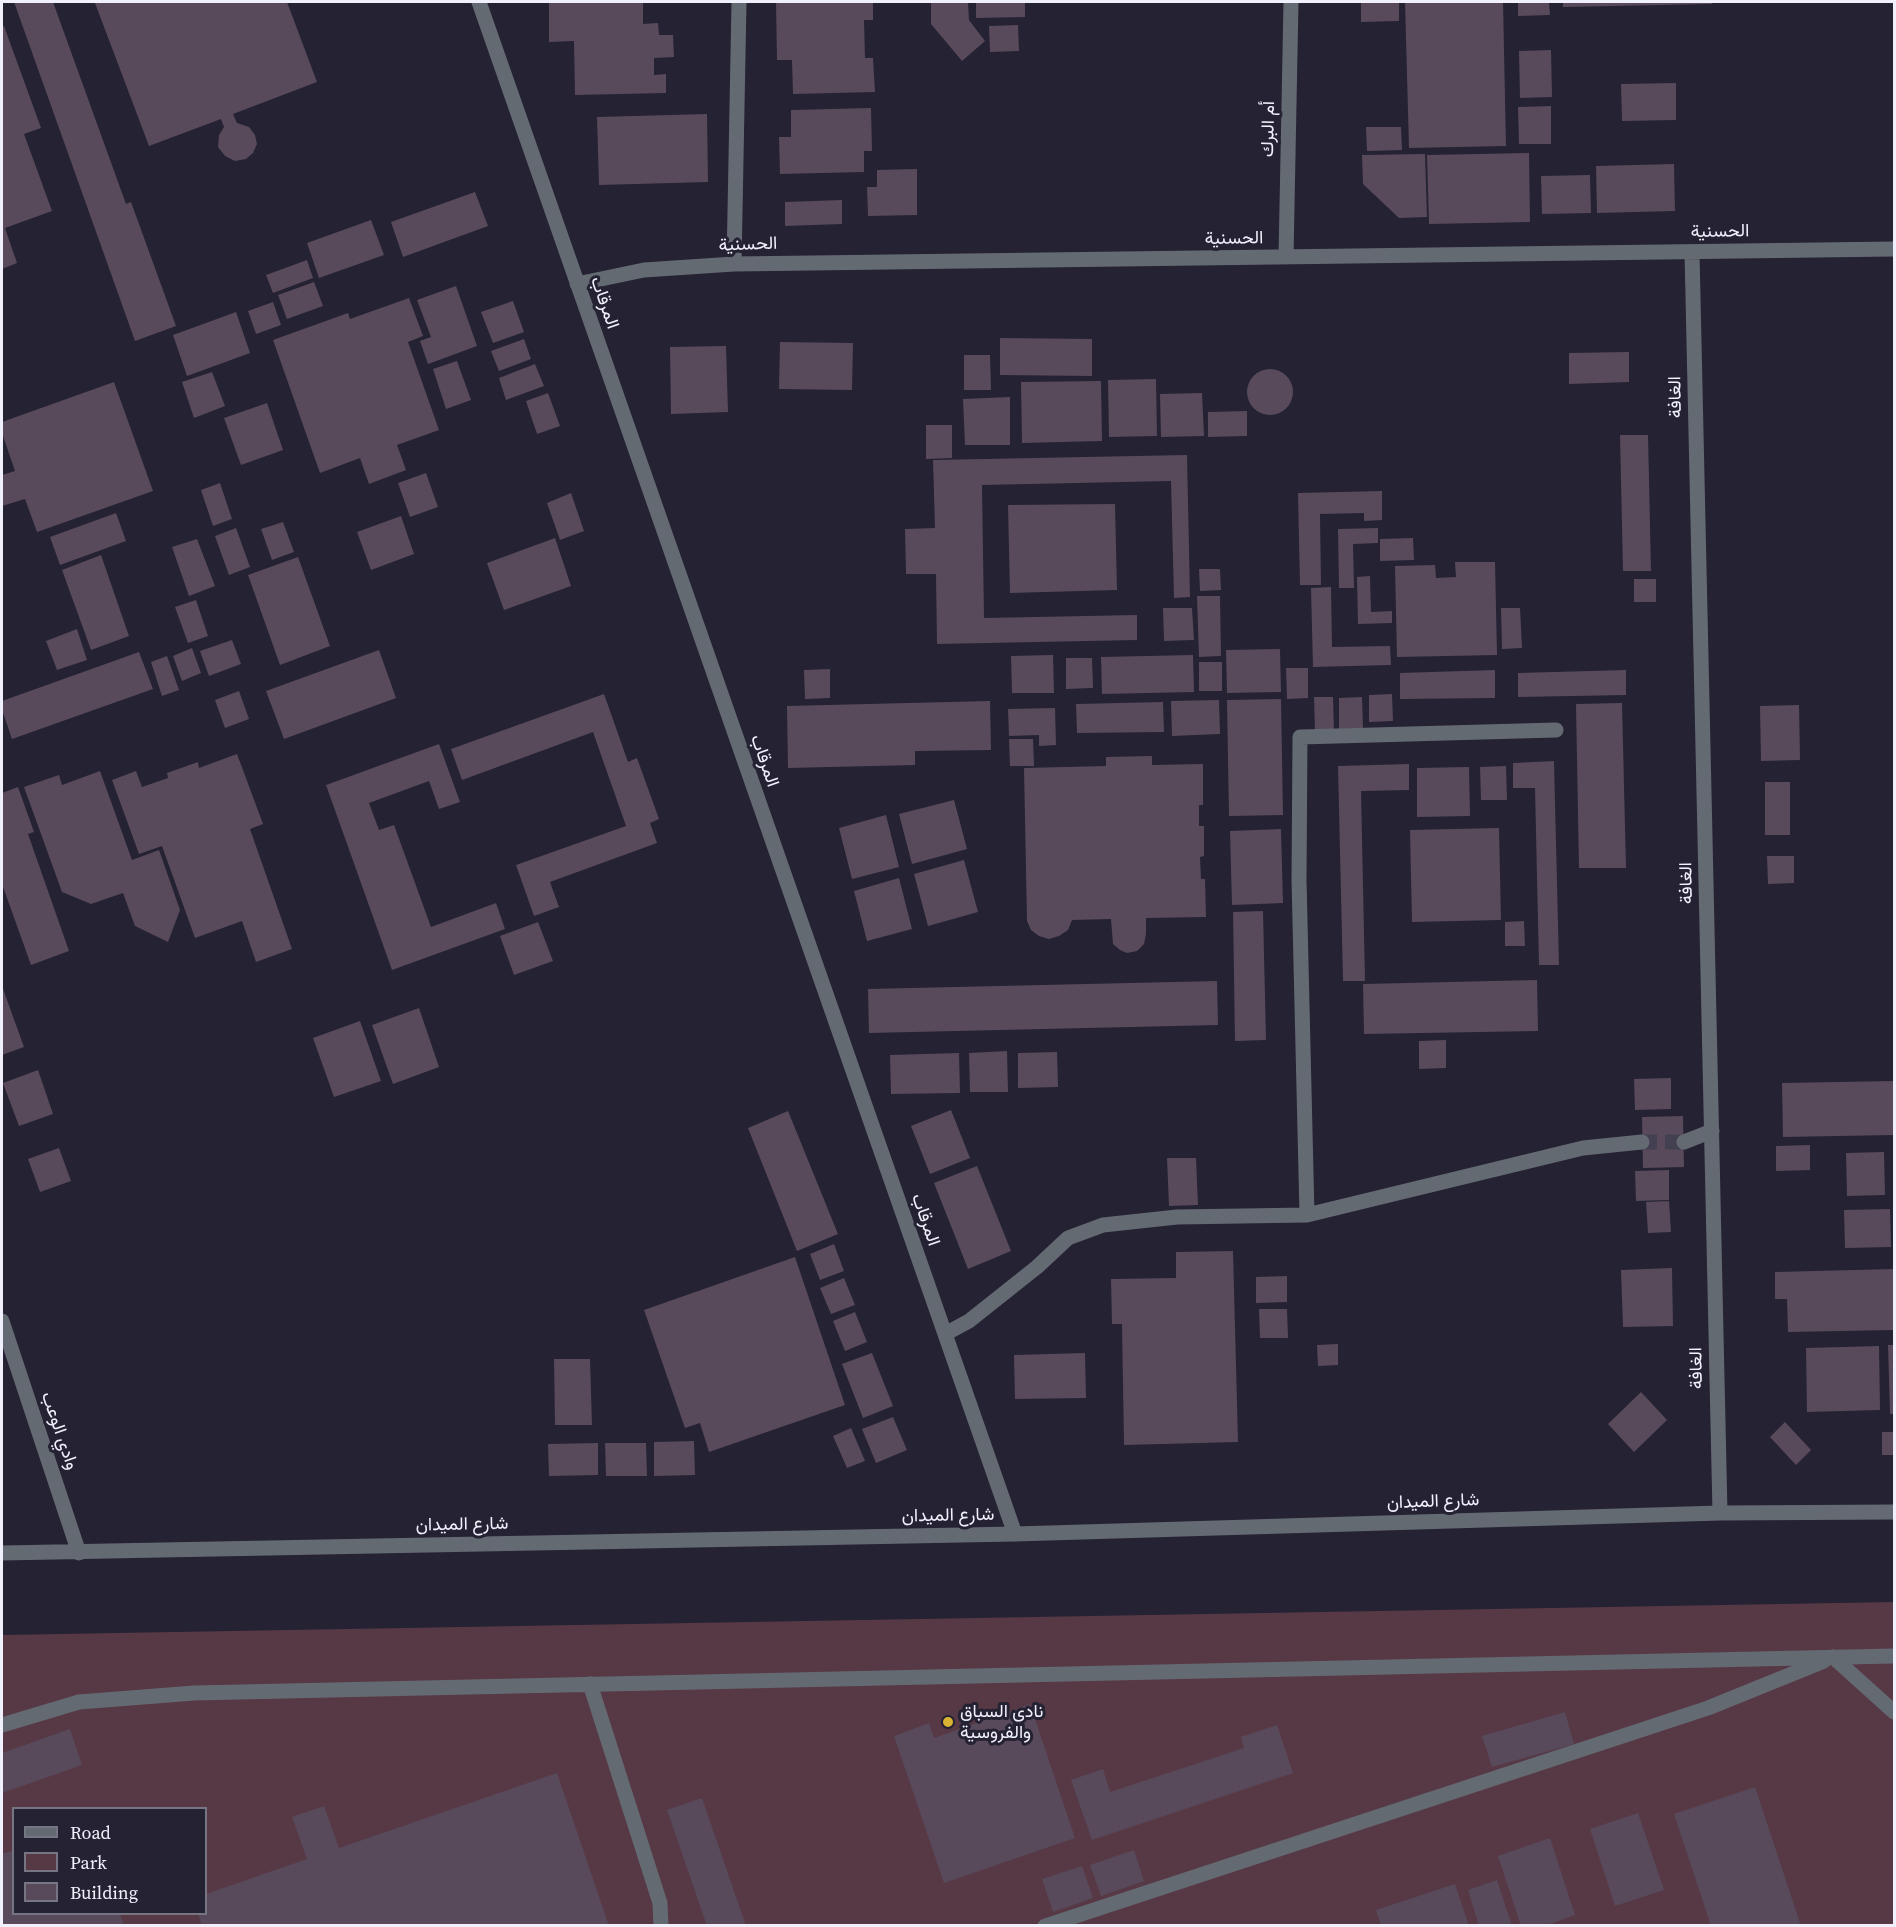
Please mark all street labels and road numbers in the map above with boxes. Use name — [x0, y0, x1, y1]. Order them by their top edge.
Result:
street label: أم البرك — [1258, 101, 1280, 157]
street label: الحسنية — [1690, 221, 1750, 243]
street label: الحسنية — [1204, 228, 1264, 250]
street label: الحسنية — [718, 233, 778, 257]
street label: المرقاب — [585, 274, 623, 332]
street label: الغافة — [1665, 376, 1687, 418]
street label: المرقاب — [745, 732, 783, 790]
street label: الغافة — [1676, 862, 1698, 904]
street label: المرقاب — [906, 1191, 944, 1249]
street label: الغافة — [1686, 1347, 1708, 1389]
street label: وادي الوعب — [36, 1389, 82, 1473]
street label: شارع الميدان — [1386, 1490, 1480, 1514]
street label: شارع الميدان — [902, 1504, 994, 1528]
street label: شارع الميدان — [416, 1513, 508, 1537]

